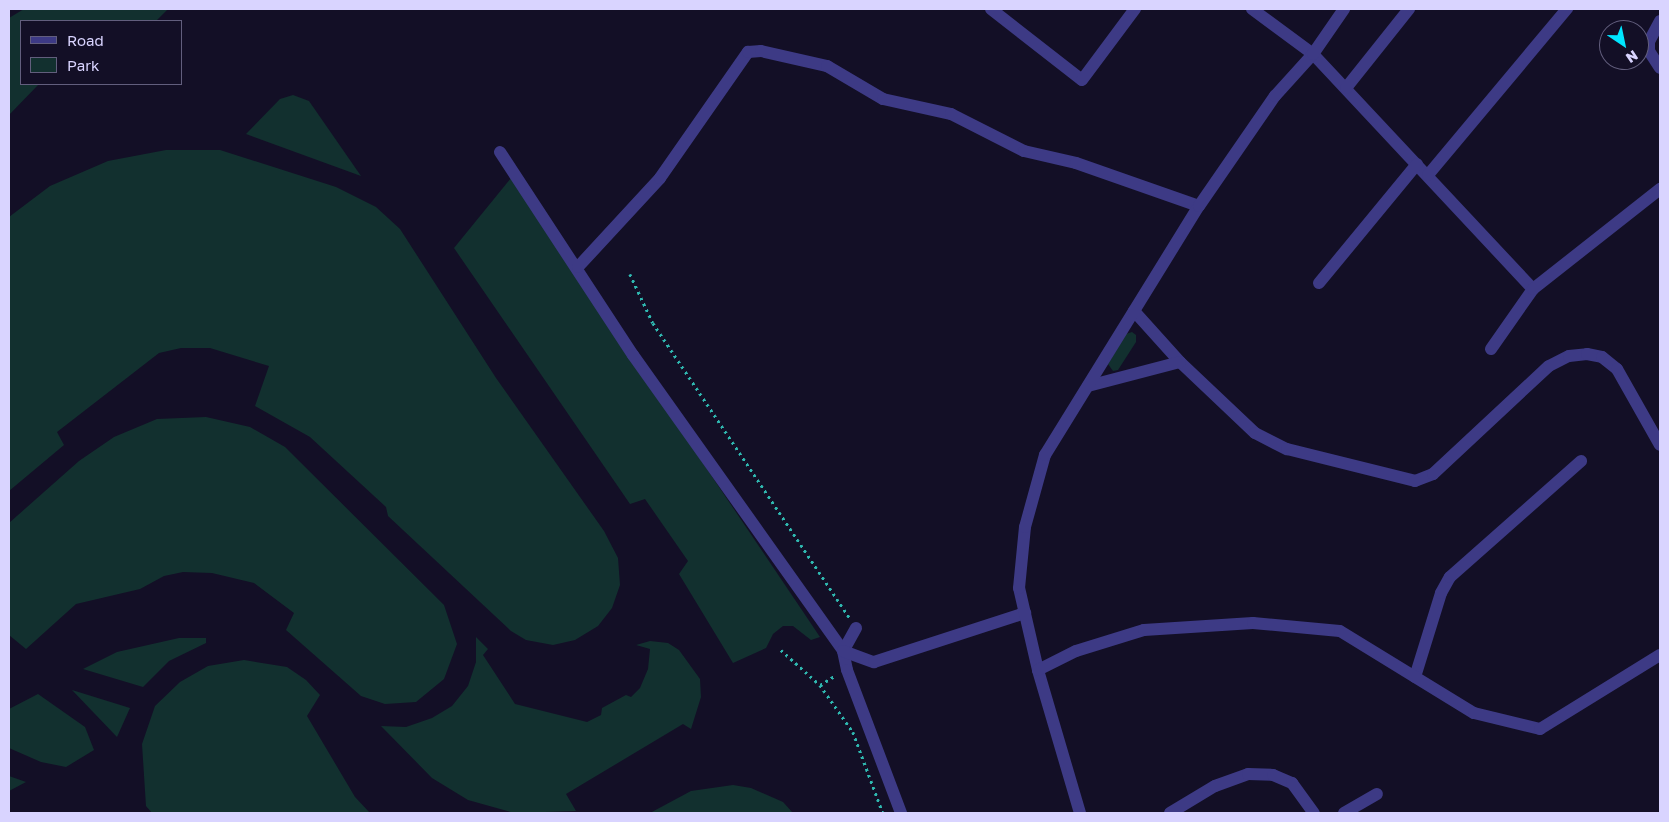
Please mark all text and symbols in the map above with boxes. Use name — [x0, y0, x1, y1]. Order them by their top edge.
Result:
legend — [20, 20, 182, 85]
north arrow — [1599, 20, 1649, 70]
text: Road — [67, 31, 104, 49]
text: N — [1623, 47, 1641, 67]
text: Park — [67, 56, 99, 74]

